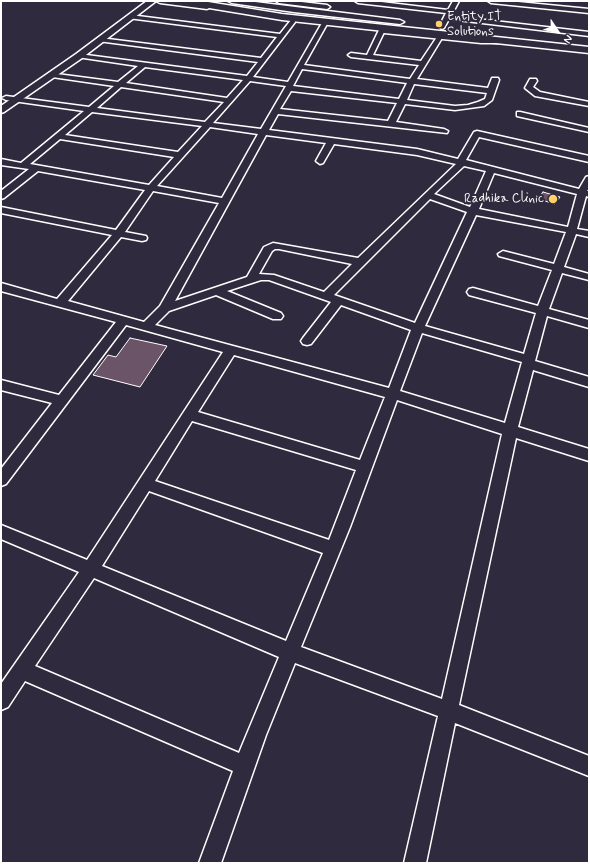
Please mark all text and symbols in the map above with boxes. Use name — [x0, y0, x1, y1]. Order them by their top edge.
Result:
place label: Entity IT Solutions — [447, 9, 502, 40]
north arrow — [538, 12, 578, 52]
marker: Entity IT Solutions — [434, 19, 444, 29]
text: N — [560, 32, 576, 46]
place label: Radhika Clinic — [464, 191, 544, 207]
marker: Radhika Clinic — [547, 193, 559, 205]

